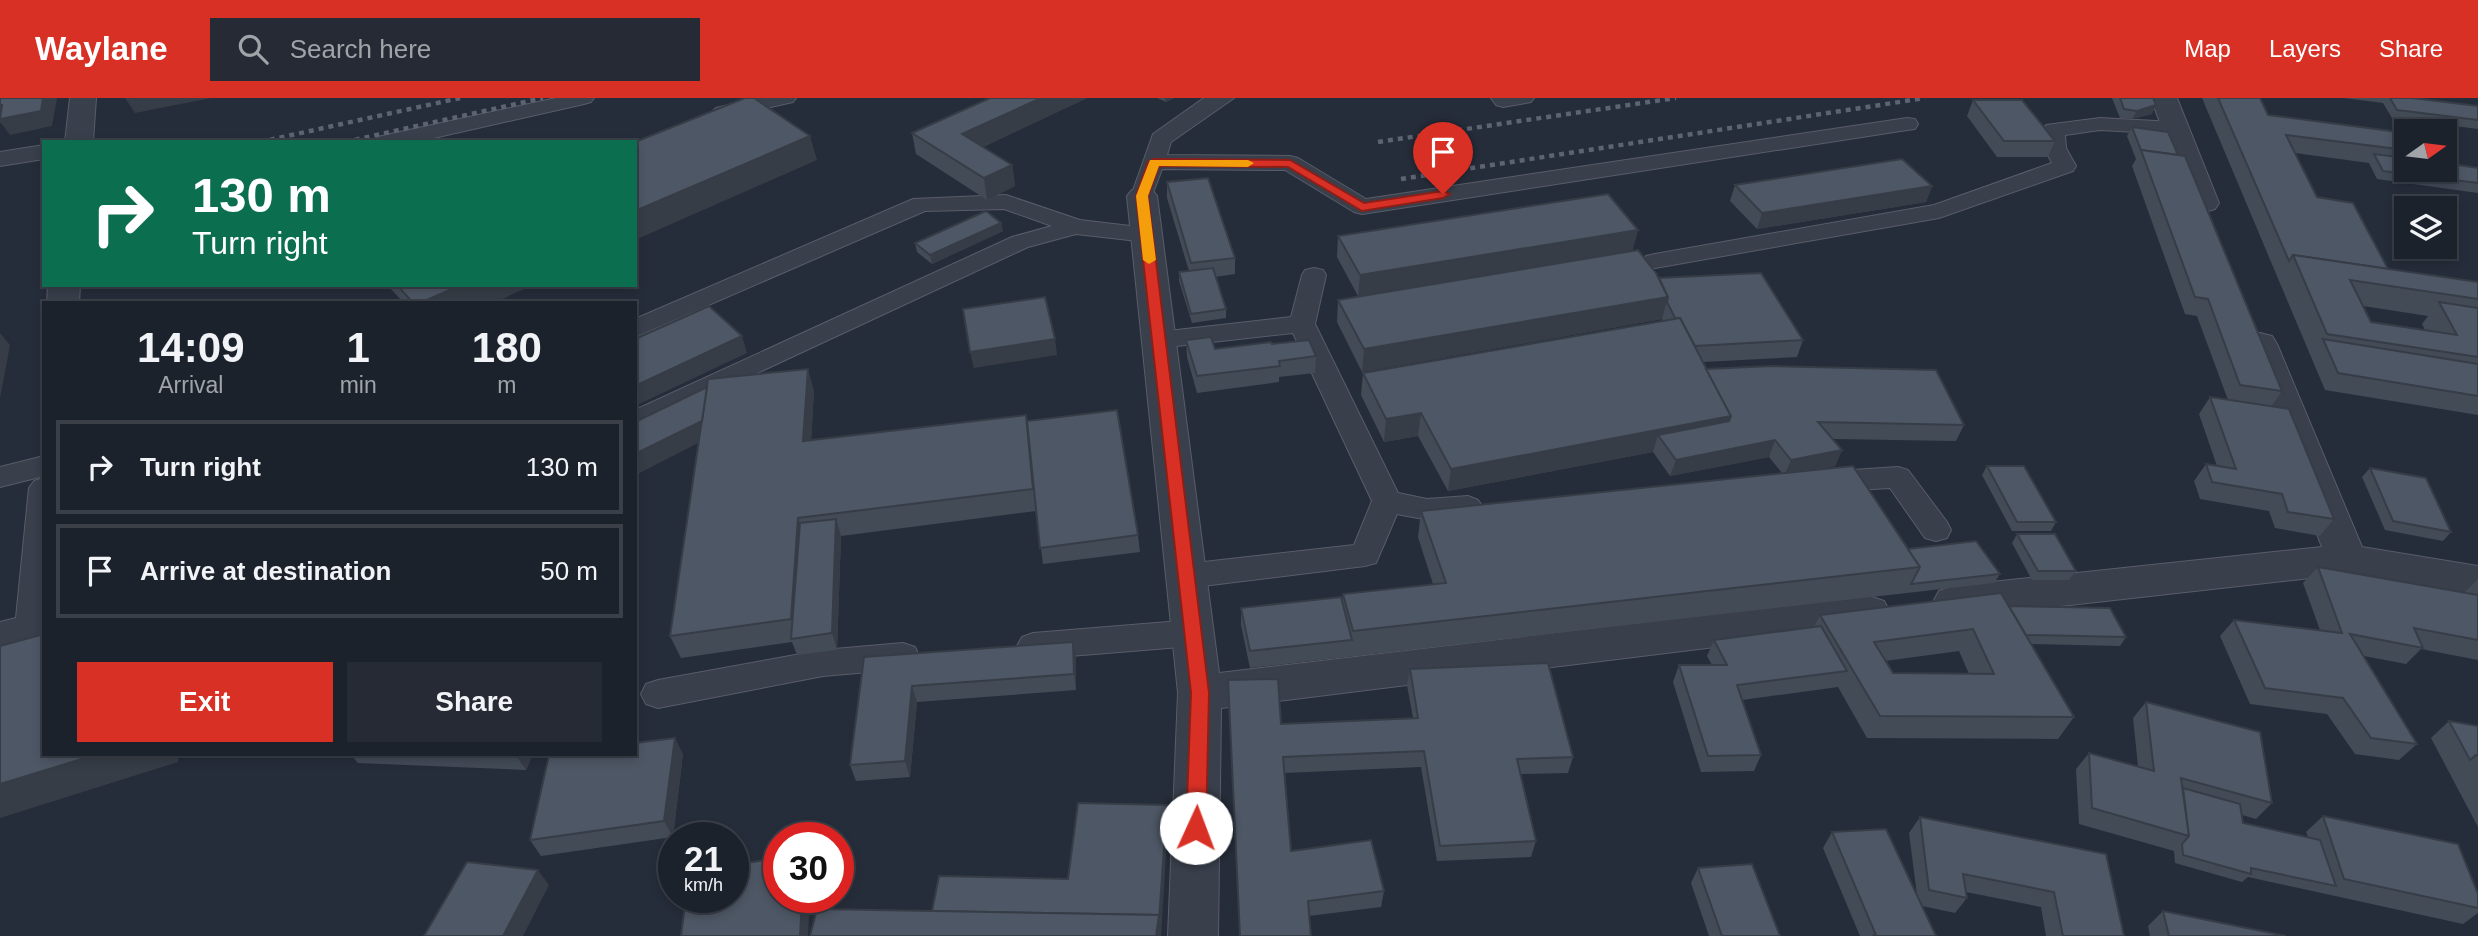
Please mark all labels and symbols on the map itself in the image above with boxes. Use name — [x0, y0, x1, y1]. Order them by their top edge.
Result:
north arrow — [2394, 119, 2457, 182]
pin — [1413, 122, 1473, 194]
position arrow — [1159, 791, 1233, 865]
speed limit sign: 30 — [763, 822, 854, 913]

